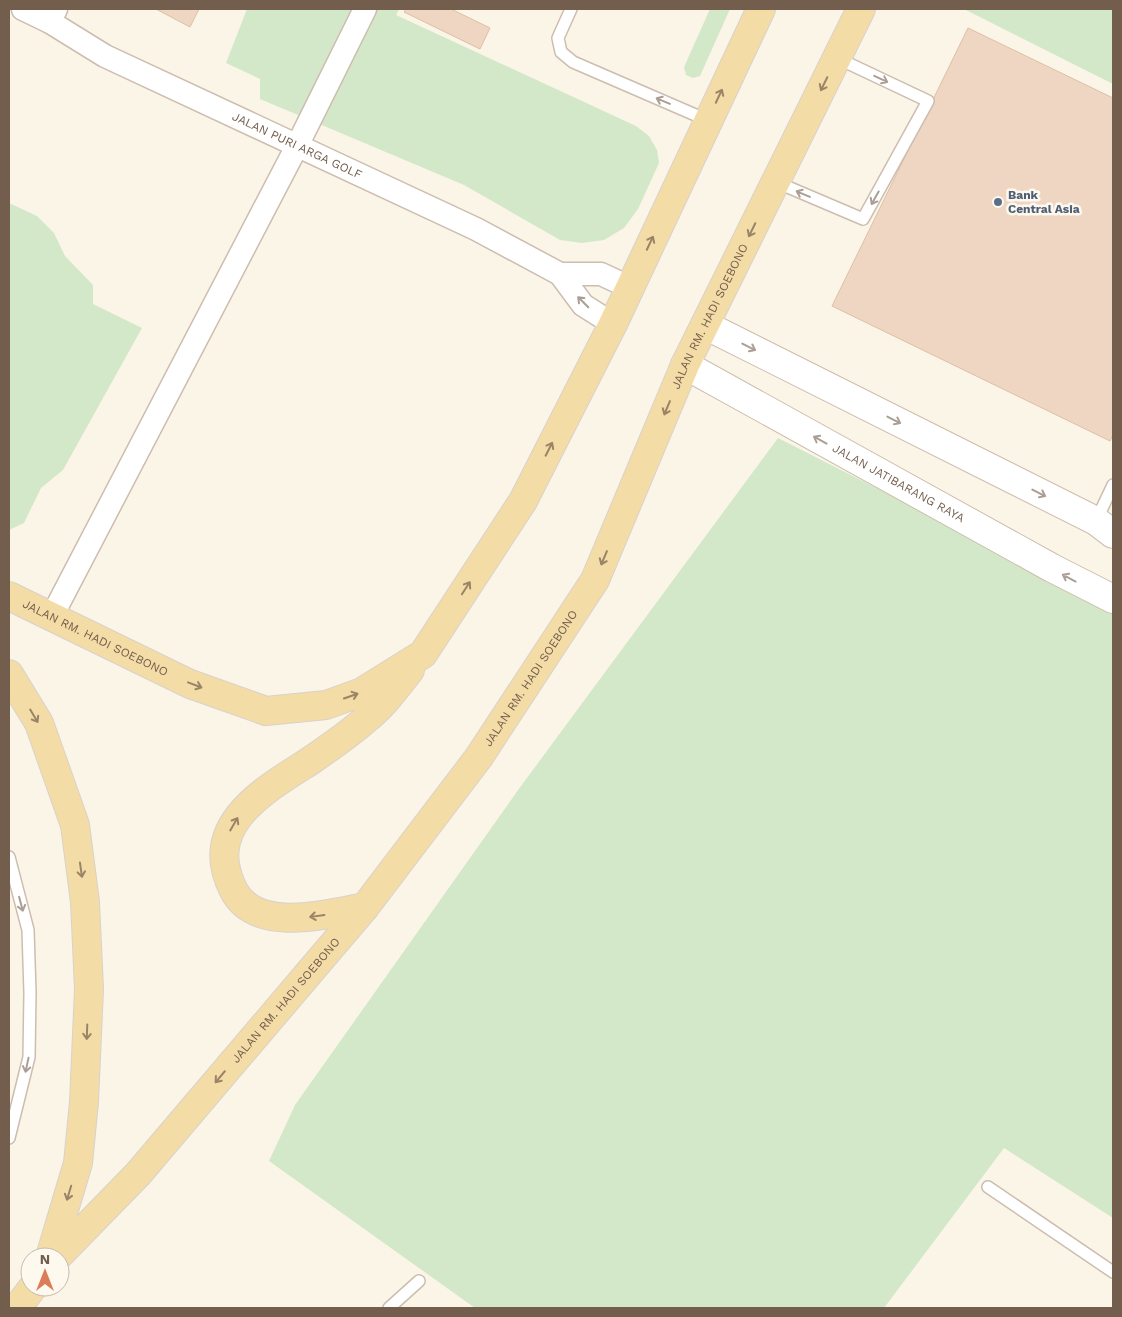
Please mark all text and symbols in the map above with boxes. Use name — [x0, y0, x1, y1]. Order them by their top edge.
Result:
one-way arrow — [873, 74, 888, 84]
one-way arrow — [819, 76, 828, 91]
one-way arrow — [714, 89, 724, 104]
one-way arrow — [656, 95, 671, 105]
street label: JALAN PURI ARGA GOLF — [230, 109, 364, 182]
one-way arrow — [796, 188, 811, 197]
place label: Bank Central Asia — [1008, 188, 1080, 216]
one-way arrow — [870, 190, 880, 205]
marker: Bank Central Asia — [992, 196, 1004, 208]
one-way arrow — [747, 222, 756, 237]
one-way arrow — [646, 236, 655, 251]
street label: JALAN RM. HADI SOEBONO — [669, 241, 751, 391]
one-way arrow — [577, 296, 589, 309]
one-way arrow — [741, 343, 756, 352]
one-way arrow — [662, 400, 671, 415]
one-way arrow — [886, 416, 901, 425]
one-way arrow — [812, 435, 827, 445]
street label: JALAN JATIBARANG RAYA — [830, 441, 967, 525]
one-way arrow — [545, 442, 554, 457]
one-way arrow — [1031, 489, 1046, 498]
one-way arrow — [599, 550, 609, 565]
one-way arrow — [1062, 573, 1077, 583]
one-way arrow — [461, 581, 471, 595]
street label: JALAN RM. HADI SOEBONO — [20, 597, 170, 679]
street label: JALAN RM. HADI SOEBONO — [481, 607, 580, 749]
one-way arrow — [186, 681, 202, 690]
one-way arrow — [342, 691, 358, 700]
one-way arrow — [30, 708, 40, 722]
one-way arrow — [229, 818, 239, 832]
one-way arrow — [76, 862, 86, 878]
one-way arrow — [17, 896, 26, 912]
one-way arrow — [309, 911, 325, 921]
street label: JALAN RM. HADI SOEBONO — [229, 935, 343, 1066]
one-way arrow — [83, 1024, 92, 1040]
one-way arrow — [22, 1057, 31, 1073]
one-way arrow — [214, 1071, 226, 1084]
one-way arrow — [64, 1185, 74, 1201]
north arrow — [20, 1247, 70, 1297]
text: N — [40, 1251, 50, 1267]

